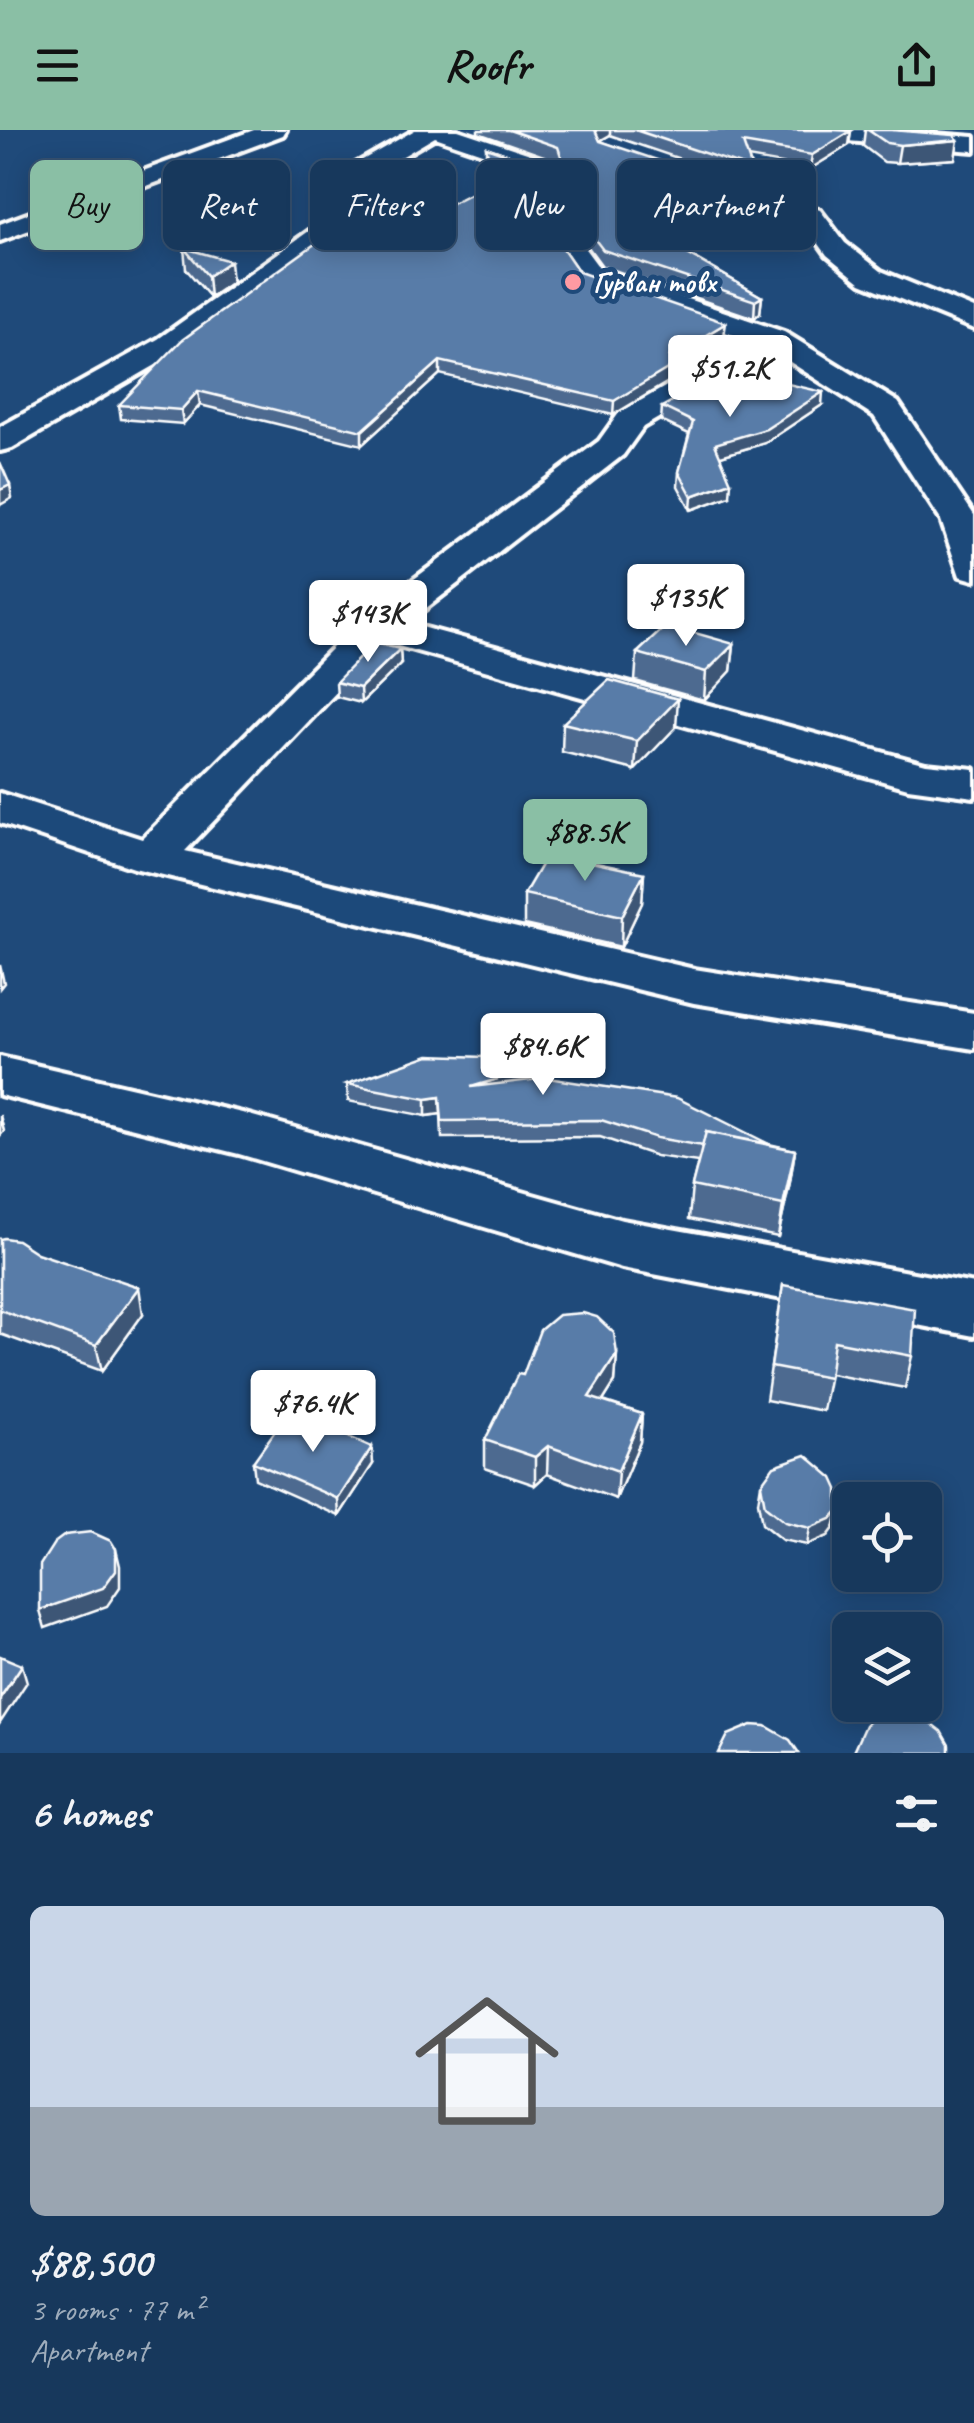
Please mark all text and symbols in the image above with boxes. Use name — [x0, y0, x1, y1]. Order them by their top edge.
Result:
text: Roofr — [444, 37, 530, 94]
icon: menu — [30, 38, 85, 93]
icon: share — [889, 38, 944, 93]
chip: Buy — [30, 160, 143, 250]
chip: Rent — [163, 160, 290, 250]
chip: Filters — [310, 160, 456, 250]
chip: New — [476, 160, 597, 250]
chip: Apartment — [617, 160, 816, 250]
place label: Гурван товх — [593, 263, 718, 301]
marker: Гурван товх — [562, 271, 584, 293]
pin: $51.2K — [649, 335, 811, 420]
text: $51.2K — [690, 347, 770, 388]
pin: $135K — [616, 564, 756, 649]
text: $135K — [649, 576, 723, 617]
pin: $143K — [298, 580, 438, 665]
text: $143K — [331, 592, 405, 633]
pin: $88.5K — [504, 799, 666, 884]
text: $88.5K — [545, 811, 625, 852]
pin: $84.6K — [462, 1013, 624, 1098]
text: $84.6K — [503, 1025, 583, 1066]
pin: $76.4K — [232, 1370, 394, 1455]
text: $76.4K — [273, 1382, 353, 1423]
map controls — [832, 1482, 942, 1722]
button: locate — [832, 1482, 942, 1592]
button: layers — [832, 1612, 942, 1722]
icon: filters — [889, 1786, 944, 1841]
text: 6 homes — [30, 1787, 149, 1840]
icon: home — [397, 1971, 577, 2151]
text: $88,500 — [30, 2236, 151, 2289]
text: 3 rooms · 77 m² — [30, 2289, 203, 2330]
text: Apartment — [30, 2330, 148, 2371]

